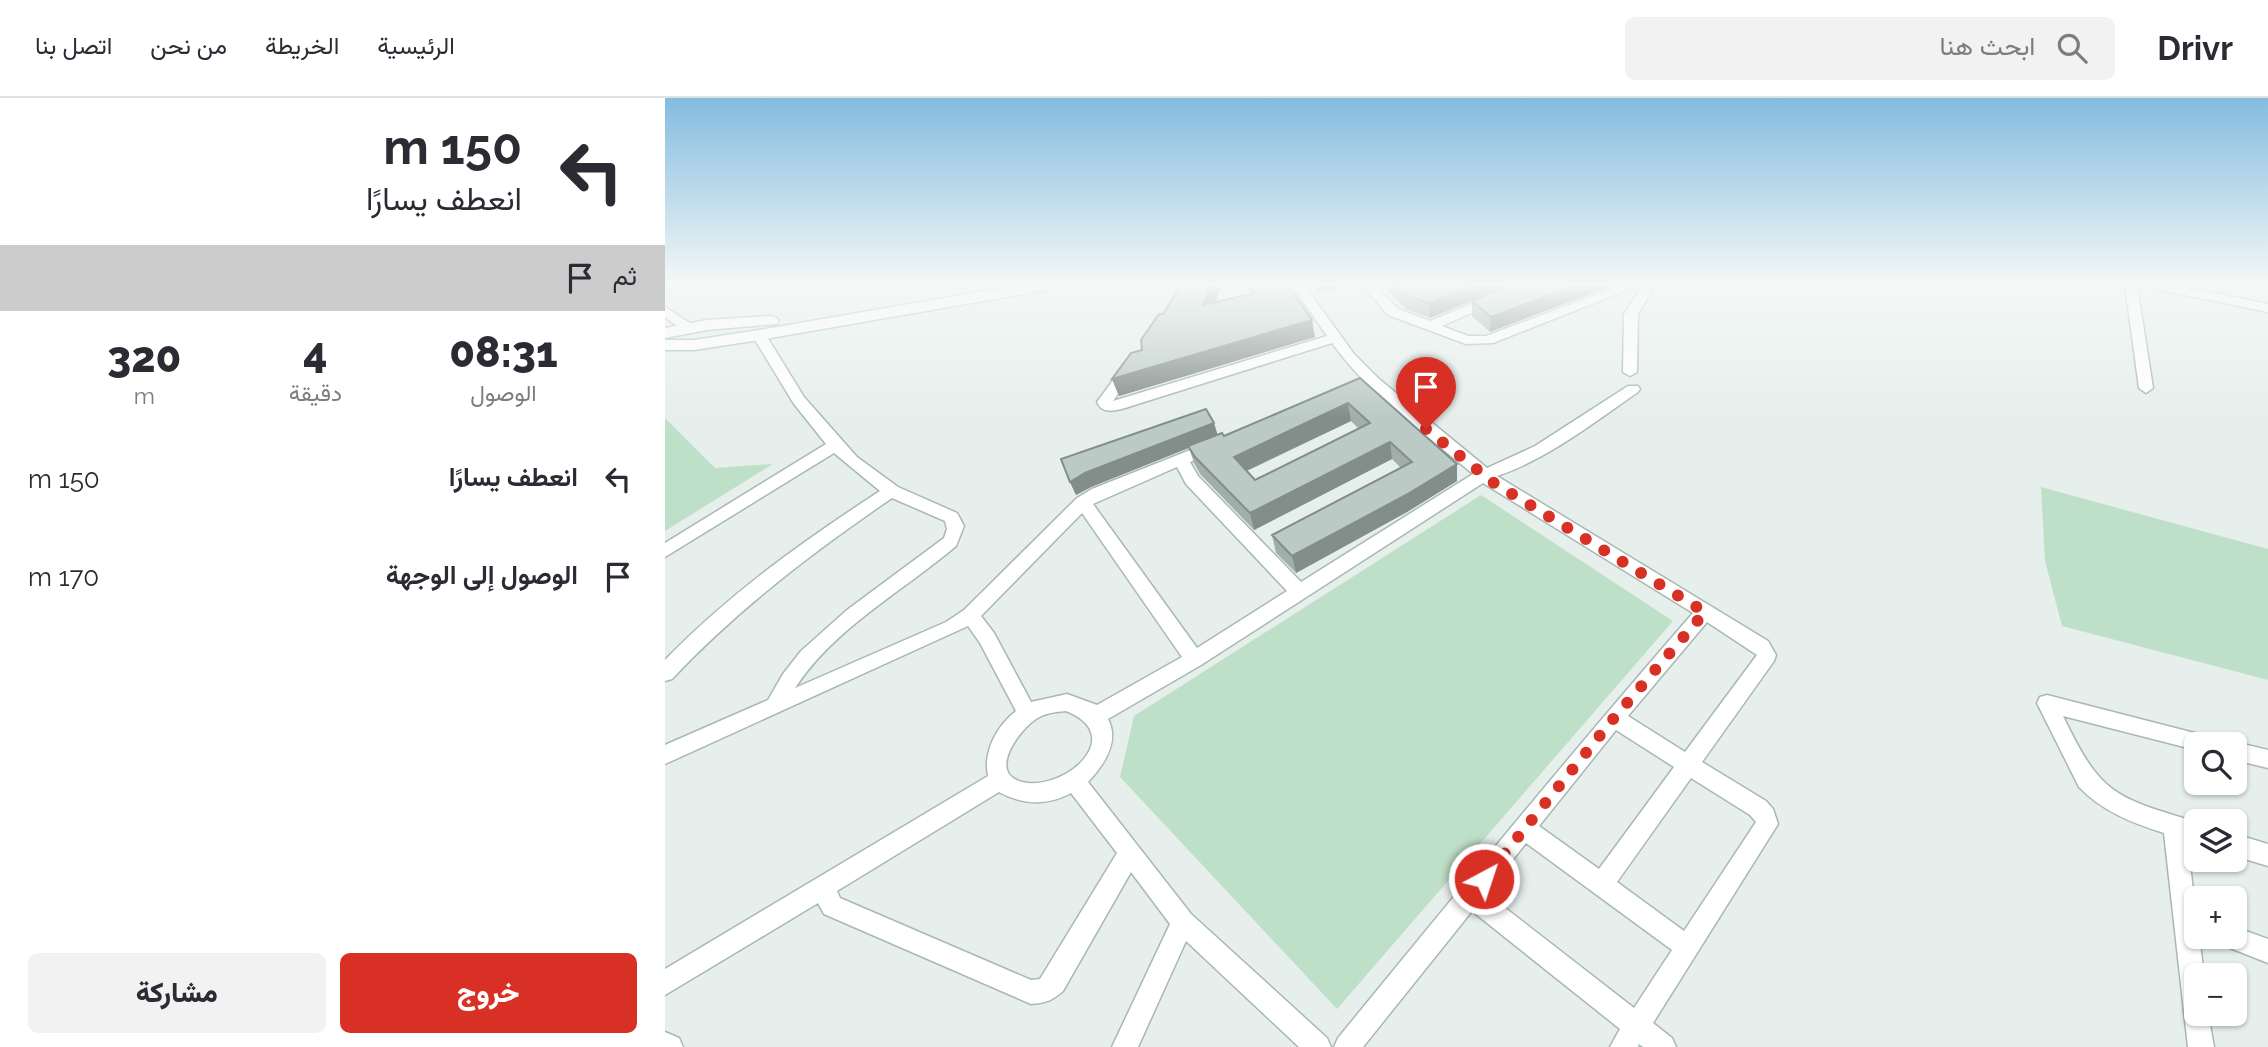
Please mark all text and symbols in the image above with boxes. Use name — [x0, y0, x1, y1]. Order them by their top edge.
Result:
search box — [1625, 17, 2115, 80]
icon: search — [2053, 29, 2091, 67]
text: Drivr — [2157, 29, 2233, 68]
text: اتصل بنا — [35, 31, 112, 60]
text: من نحن — [150, 31, 227, 60]
text: الخريطة — [265, 31, 339, 60]
text: الرئيسية — [377, 31, 455, 60]
text: ابحث هنا — [1939, 31, 2035, 61]
text: 150 m — [383, 118, 522, 175]
icon: left — [546, 126, 637, 217]
text: انعطف يسارًا — [366, 180, 522, 217]
icon: arrive — [561, 259, 599, 297]
text: ثم — [613, 261, 637, 291]
text: 4 — [303, 328, 327, 377]
text: 08:31 — [449, 328, 558, 377]
text: 320 — [107, 333, 181, 382]
pin — [1396, 357, 1456, 429]
icon: arrive — [1407, 368, 1445, 406]
text: دقيقة — [289, 379, 342, 406]
text: الوصول — [470, 379, 537, 406]
text: m — [134, 382, 155, 409]
icon: left — [599, 460, 637, 498]
text: انعطف يسارًا — [449, 462, 578, 492]
text: 150 m — [28, 464, 100, 494]
icon: arrive — [599, 558, 637, 596]
text: الوصول إلى الوجهة — [386, 560, 578, 590]
text: 170 m — [28, 562, 99, 592]
map controls — [2184, 732, 2247, 1026]
button: search — [2184, 732, 2247, 795]
button: layers — [2184, 809, 2247, 872]
position arrow — [1447, 842, 1521, 916]
button: + — [2184, 886, 2247, 949]
button: مشاركة — [28, 953, 326, 1033]
button: خروج — [340, 953, 637, 1033]
button: − — [2184, 963, 2247, 1026]

